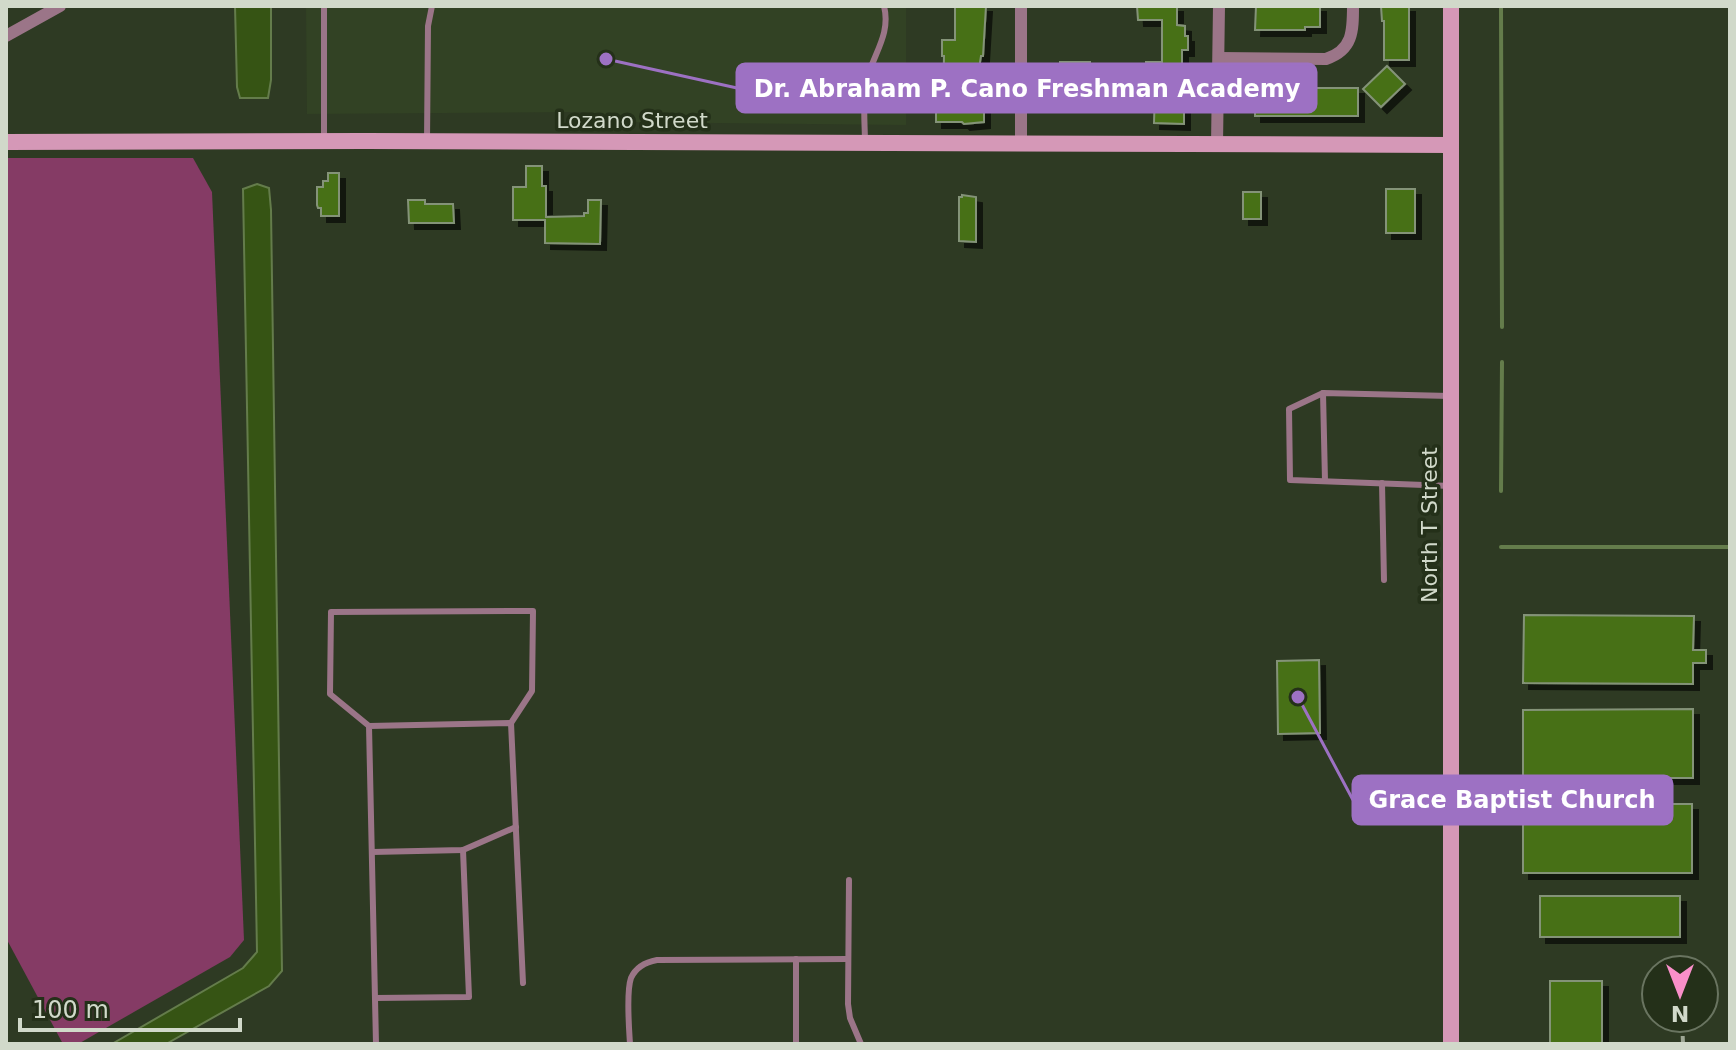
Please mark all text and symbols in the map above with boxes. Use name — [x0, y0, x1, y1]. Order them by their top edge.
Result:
callout: Dr. Abraham P. Cano Freshman Academy — [737, 64, 1316, 112]
text: Dr. Abraham P. Cano Freshman Academy — [754, 75, 1301, 103]
street label: Lozano Street — [556, 108, 708, 133]
street label: North T Street — [1417, 447, 1442, 603]
callout: Grace Baptist Church — [1353, 776, 1672, 824]
text: Grace Baptist Church — [1368, 786, 1656, 814]
north arrow — [1640, 954, 1720, 1034]
scale bar — [20, 982, 240, 1032]
text: 100 m — [32, 996, 109, 1024]
text: N — [1671, 1001, 1689, 1026]

